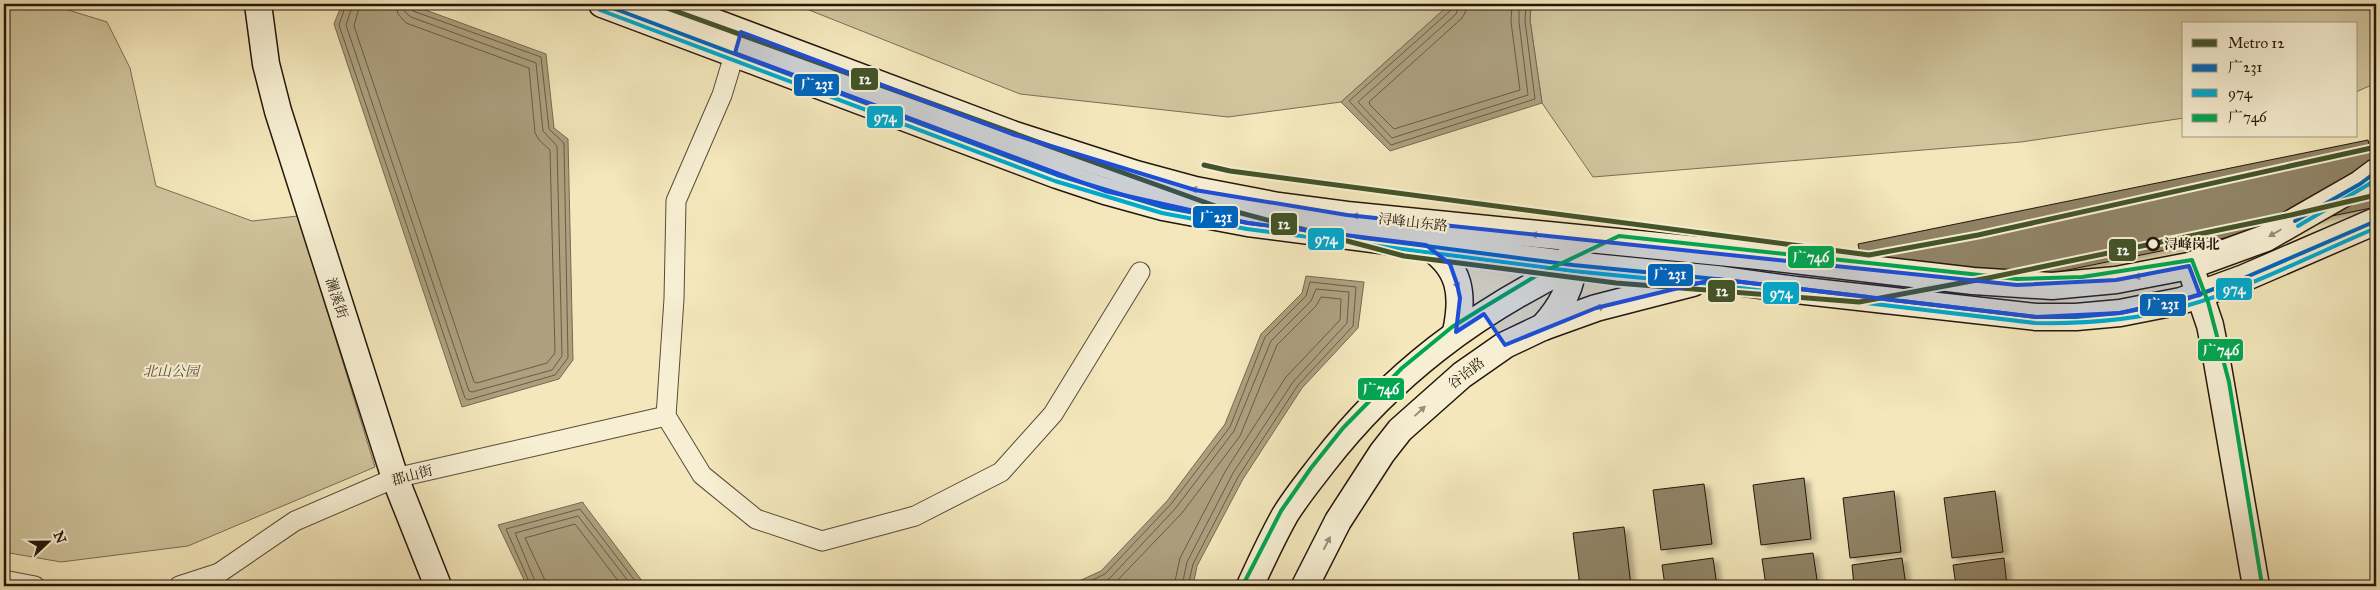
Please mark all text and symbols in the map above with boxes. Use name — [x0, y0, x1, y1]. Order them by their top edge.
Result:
legend — [2182, 22, 2358, 138]
text: Metro 12 — [2228, 34, 2285, 52]
text: 广231 — [2228, 58, 2262, 76]
line badge: 12 — [850, 67, 879, 91]
text: 12 — [859, 71, 872, 88]
line badge: 广231 — [793, 73, 840, 97]
text: 广231 — [801, 76, 833, 94]
text: 974 — [2228, 84, 2253, 102]
line badge: 974 — [866, 105, 904, 129]
text: 广746 — [2228, 108, 2268, 126]
text: 974 — [874, 109, 897, 127]
one-way arrow — [1191, 186, 1206, 194]
line badge: 广231 — [1192, 205, 1239, 229]
text: 广231 — [1200, 209, 1232, 227]
street label: 浔峰山东路 — [1377, 210, 1449, 235]
line badge: 12 — [1270, 212, 1298, 236]
one-way arrow — [1350, 212, 1366, 220]
text: 12 — [1278, 216, 1291, 233]
line badge: 974 — [1307, 227, 1345, 251]
one-way arrow — [2267, 229, 2282, 237]
one-way arrow — [1529, 230, 1545, 238]
text: 974 — [1315, 231, 1338, 249]
place label: 浔峰岗北 — [2164, 236, 2220, 253]
marker: 浔峰岗北 — [2146, 237, 2160, 251]
line badge: 12 — [2108, 238, 2137, 262]
text: 12 — [2117, 242, 2130, 259]
line badge: 广746 — [1787, 245, 1835, 269]
text: 广746 — [1793, 249, 1830, 267]
line badge: 广231 — [1647, 263, 1694, 287]
text: 广231 — [1654, 266, 1686, 284]
one-way arrow — [2133, 272, 2149, 280]
one-way arrow — [1452, 274, 1460, 289]
street label: 澜溪街 — [322, 276, 351, 321]
line badge: 974 — [2215, 277, 2253, 301]
line badge: 12 — [1707, 279, 1736, 303]
line badge: 974 — [1762, 281, 1800, 305]
text: 974 — [2223, 281, 2246, 299]
text: 12 — [1716, 283, 1729, 300]
text: 974 — [1770, 285, 1793, 303]
line badge: 广231 — [2139, 293, 2187, 317]
text: 广231 — [2147, 296, 2179, 314]
one-way arrow — [1591, 303, 1606, 311]
line badge: 广746 — [2197, 338, 2244, 362]
text: 广746 — [2203, 342, 2240, 360]
street label: 谷诒路 — [1445, 354, 1488, 393]
park label: 北山公园 — [143, 363, 201, 380]
line badge: 广746 — [1357, 377, 1405, 401]
text: 广746 — [1363, 381, 1400, 399]
one-way arrow — [1414, 405, 1426, 417]
street label: 郡山街 — [390, 462, 435, 489]
north arrow — [22, 518, 72, 568]
text: N — [49, 529, 70, 546]
one-way arrow — [1323, 535, 1331, 550]

